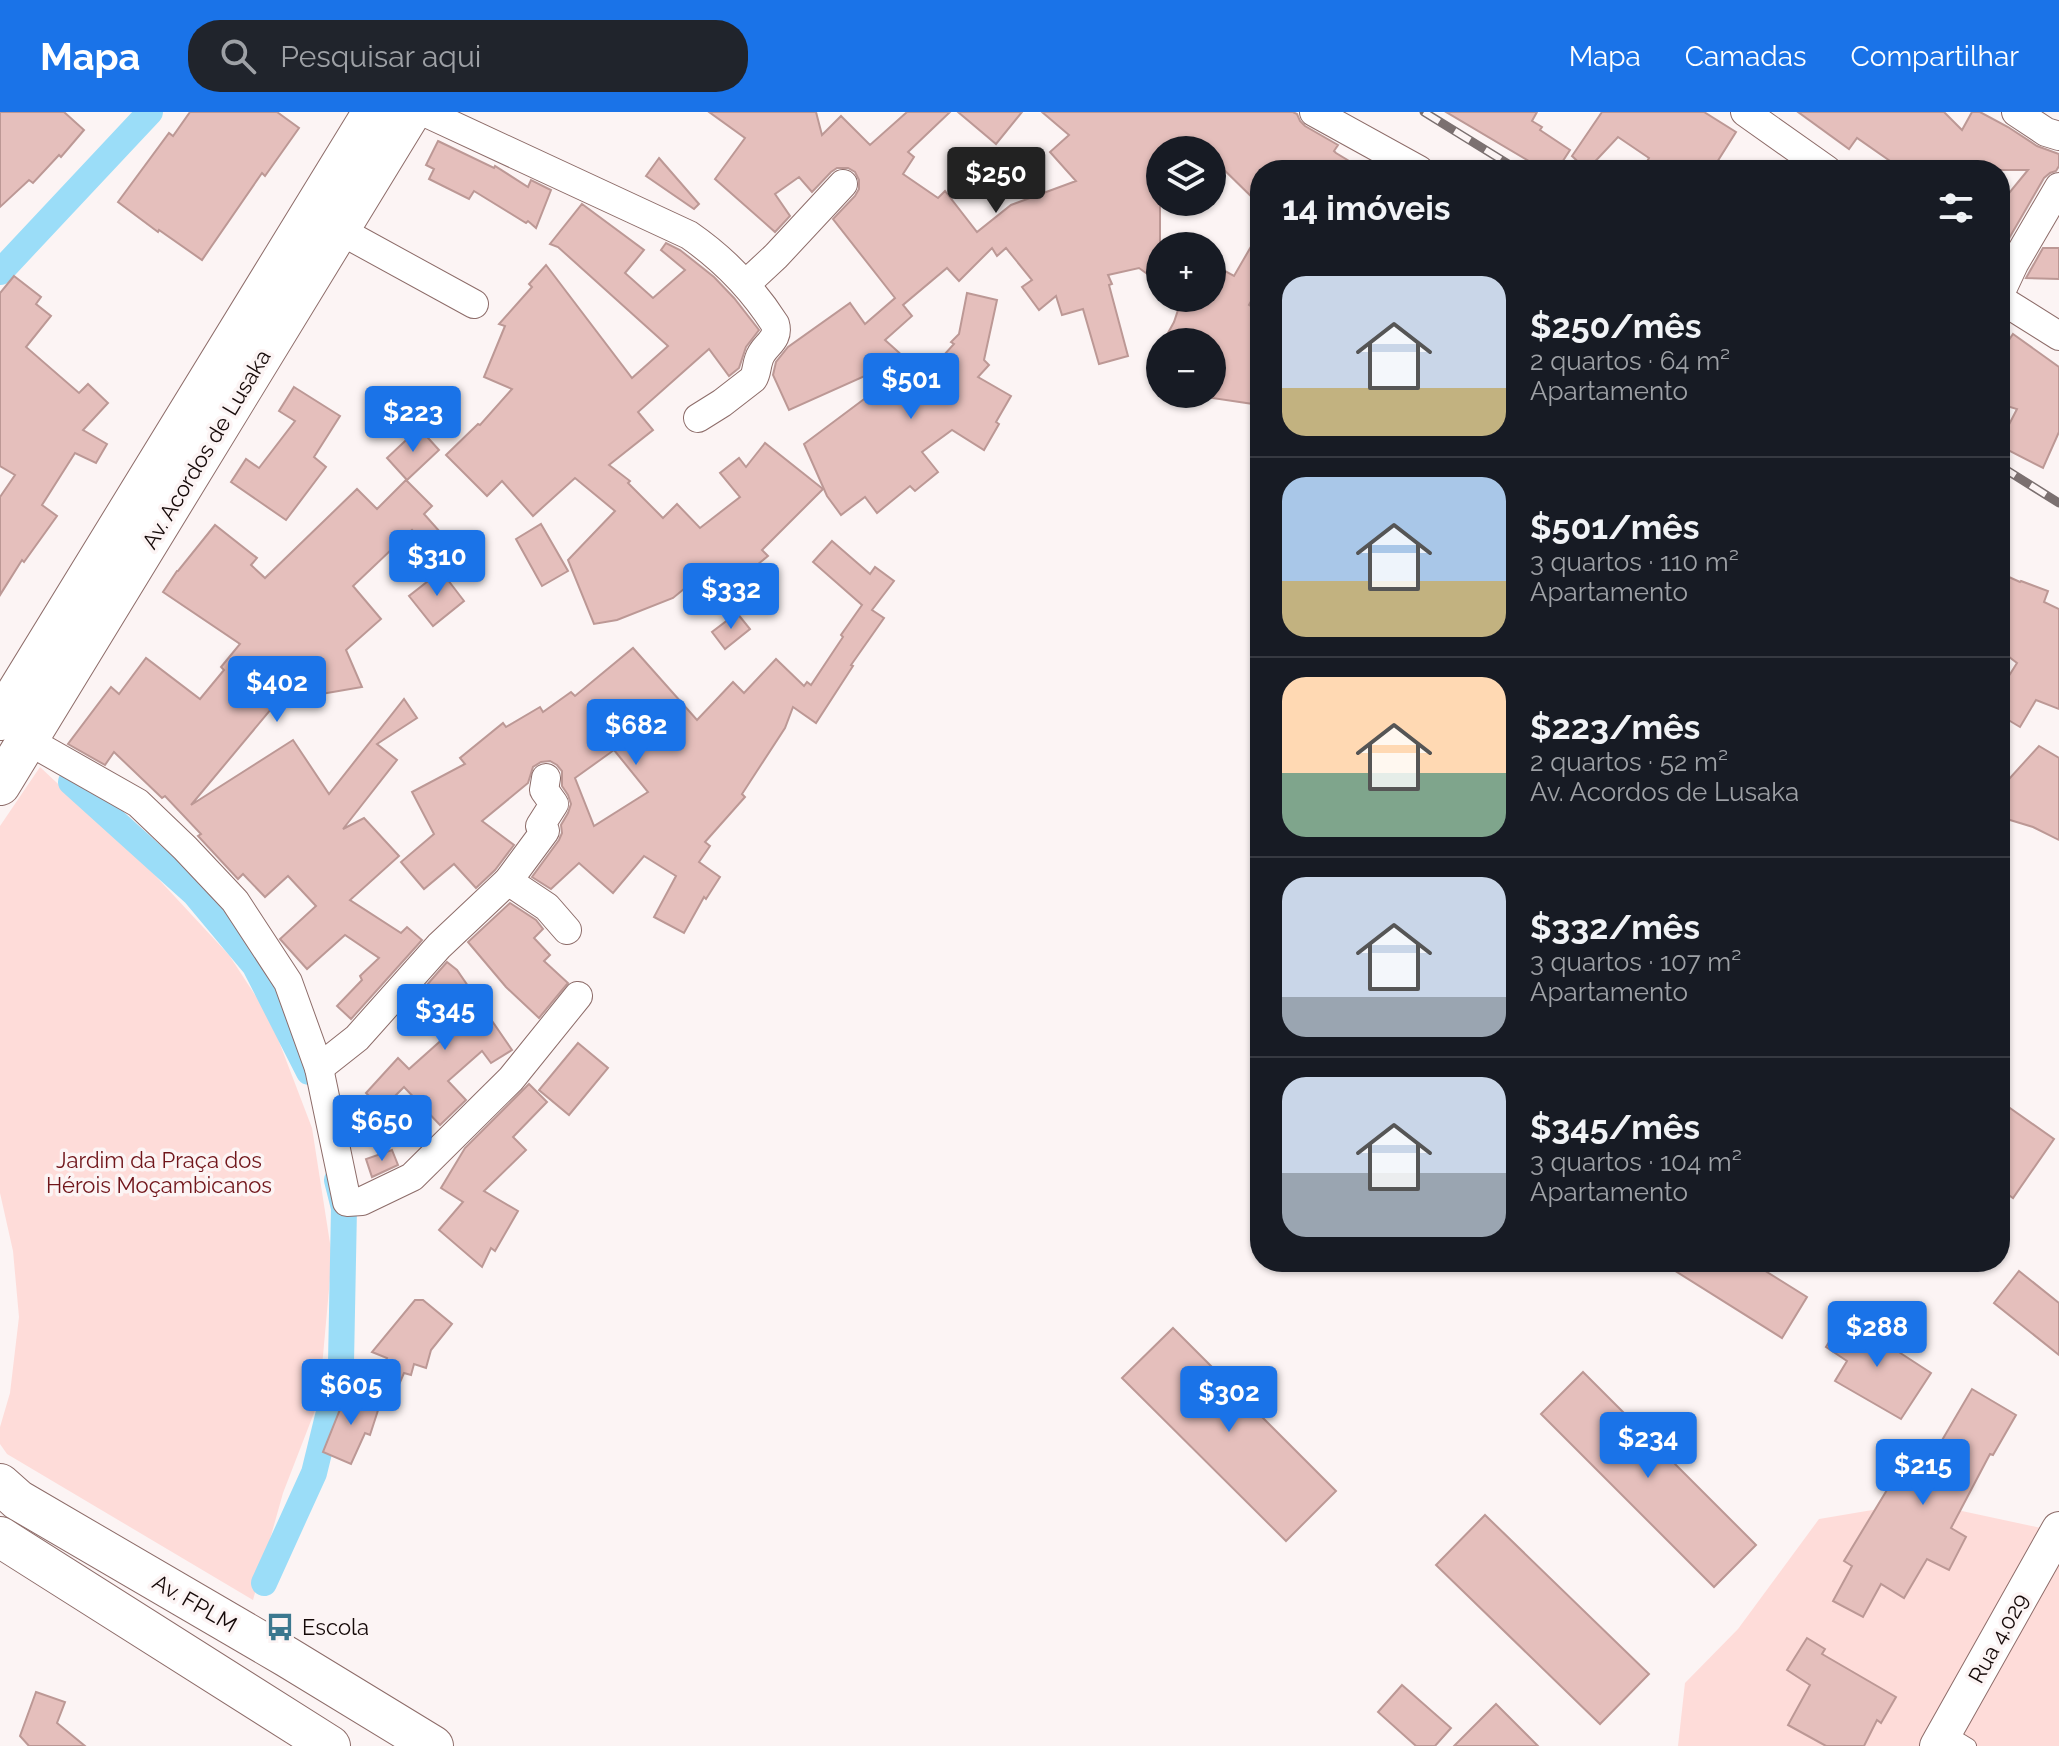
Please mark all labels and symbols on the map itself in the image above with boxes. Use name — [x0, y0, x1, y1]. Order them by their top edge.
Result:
pin: $250 — [949, 147, 1043, 215]
street label: Av. Acordos de Lusaka — [136, 345, 276, 553]
pin: $501 — [864, 353, 958, 421]
pin: $223 — [366, 386, 460, 454]
pin: $310 — [390, 530, 484, 598]
pin: $332 — [684, 563, 778, 631]
pin: $402 — [230, 656, 324, 724]
pin: $682 — [589, 699, 683, 767]
pin: $345 — [398, 984, 492, 1052]
pin: $650 — [335, 1095, 429, 1163]
park label: Jardim da Praça dos Hérois Moçambicanos — [46, 1147, 272, 1198]
pin: $288 — [1830, 1301, 1924, 1369]
pin: $605 — [304, 1359, 398, 1427]
pin: $302 — [1182, 1366, 1276, 1434]
pin: $234 — [1601, 1412, 1695, 1480]
pin: $215 — [1876, 1439, 1970, 1507]
street label: Av. FPLM — [148, 1569, 242, 1637]
street label: Rua 4.029 — [1963, 1588, 2033, 1688]
bus stop icon: Escola — [265, 1612, 295, 1642]
place label: Escola — [302, 1614, 369, 1640]

